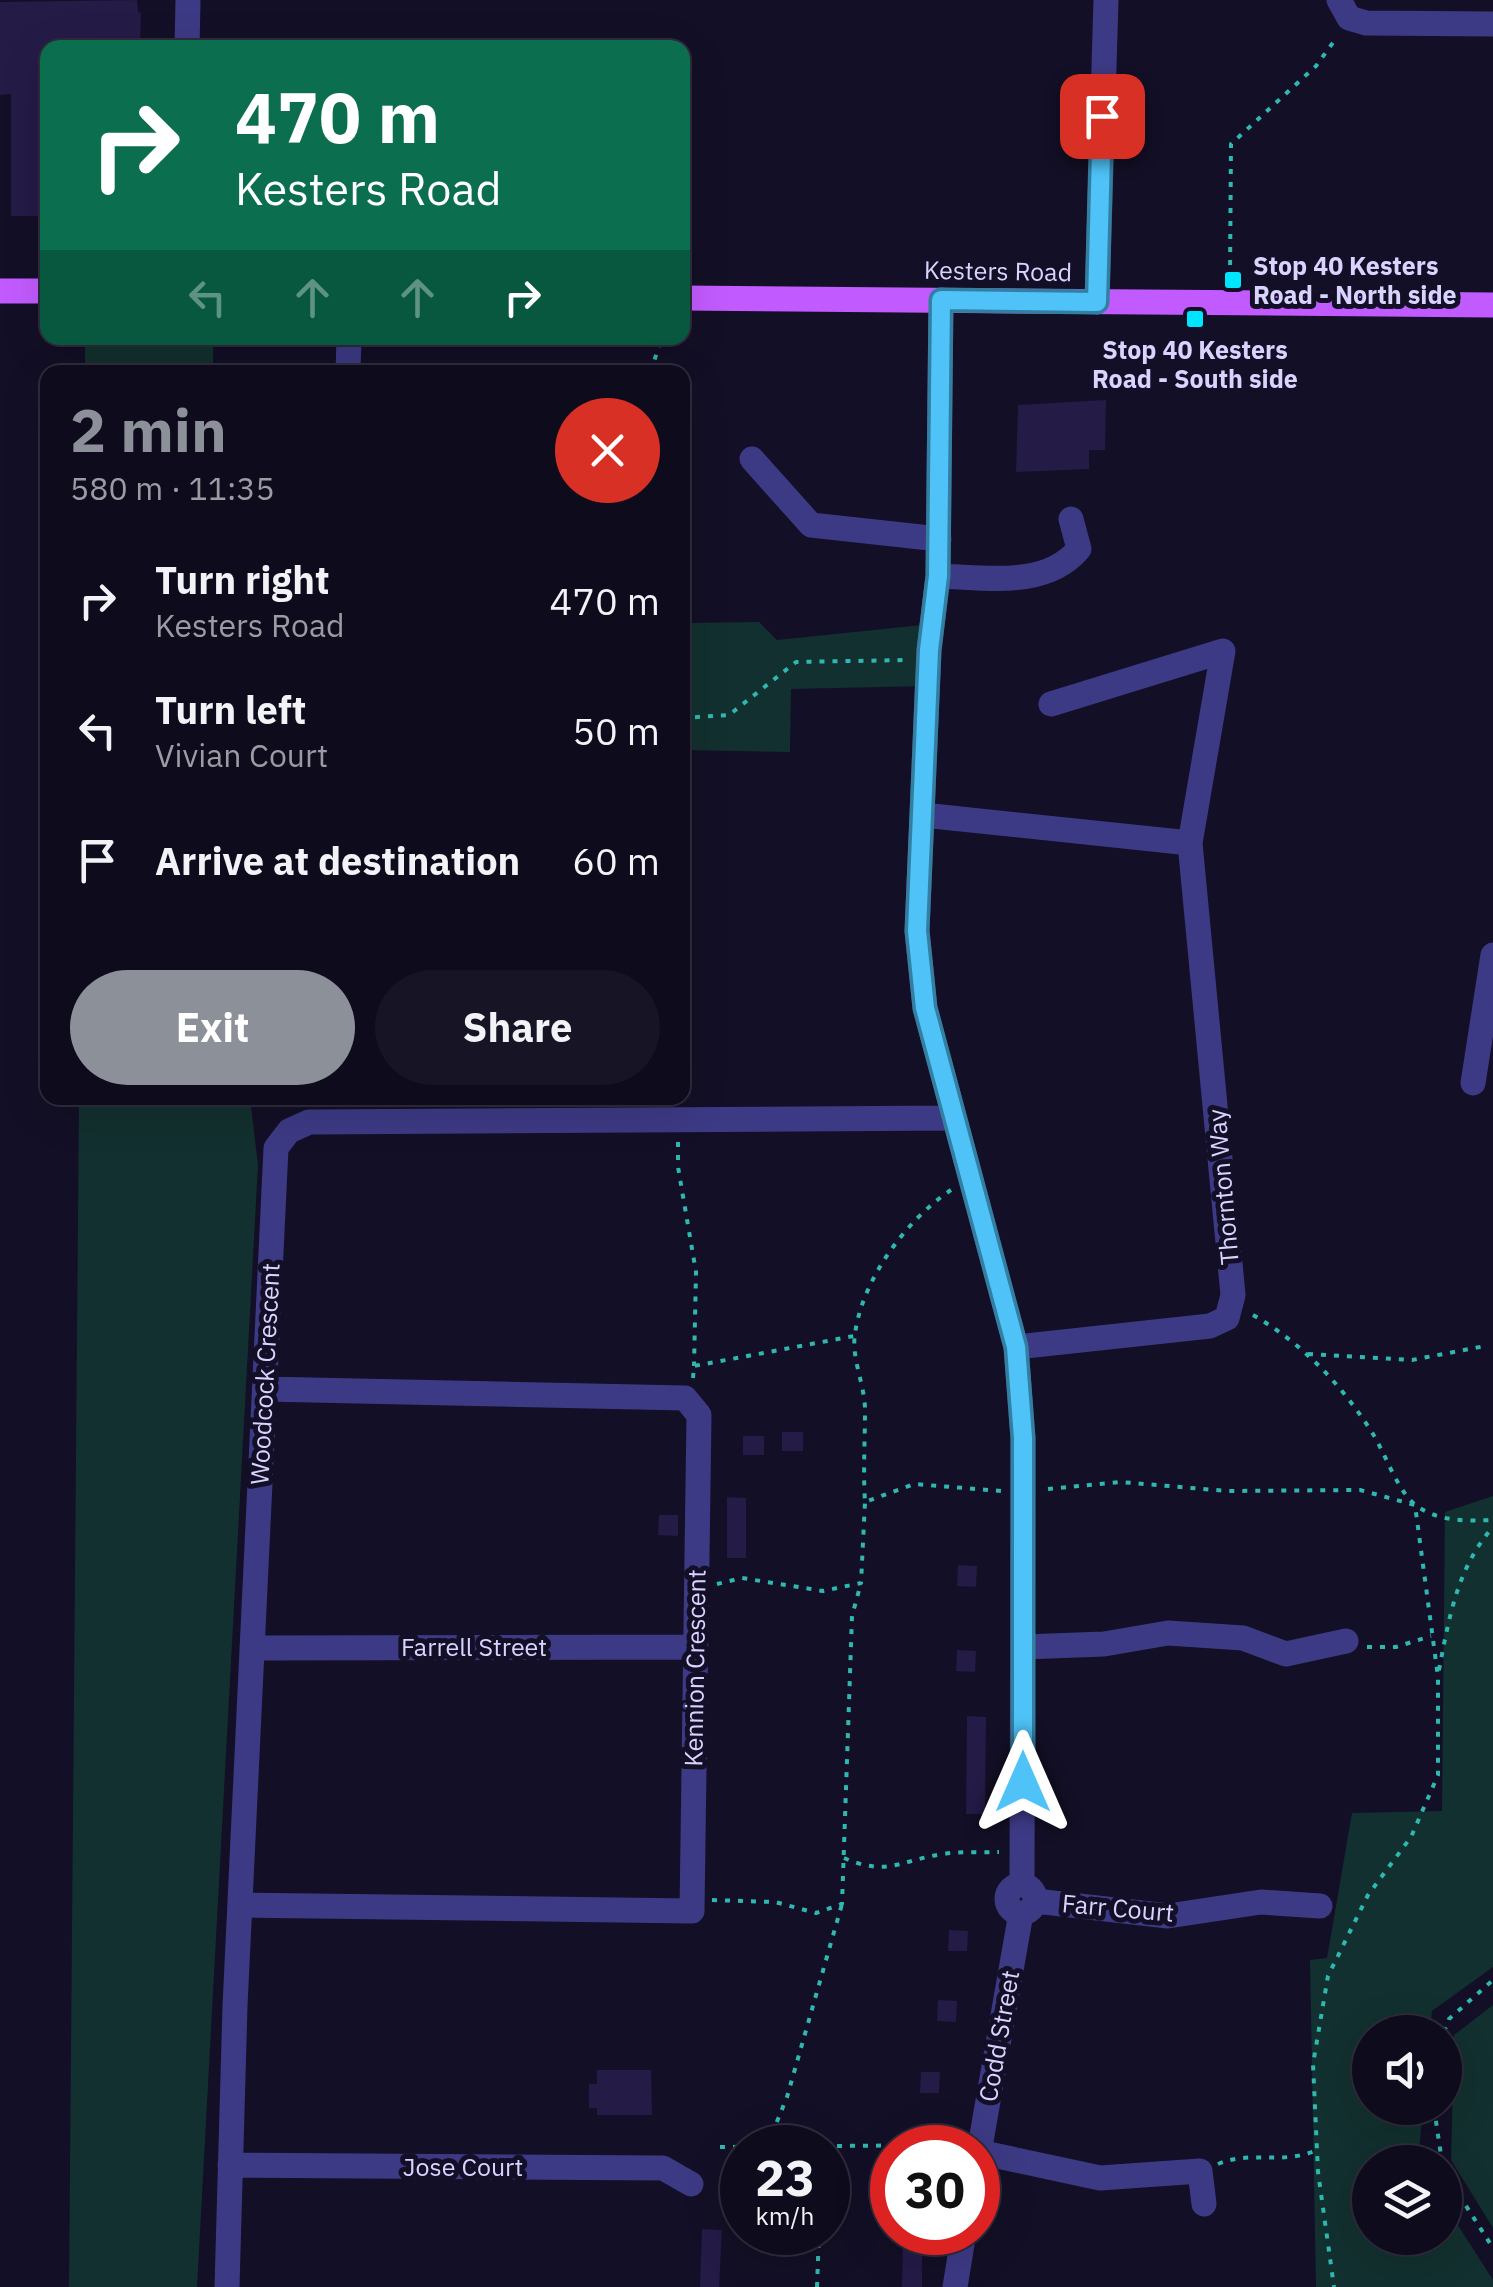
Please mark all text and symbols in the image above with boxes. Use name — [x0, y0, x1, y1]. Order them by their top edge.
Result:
text: 470 m — [235, 71, 440, 162]
pin — [1060, 74, 1145, 159]
icon: right — [70, 80, 200, 210]
icon: arrive — [1075, 89, 1130, 144]
text: Kesters Road — [235, 159, 502, 217]
place label: Stop 40 Kesters Road - North side — [1253, 249, 1457, 311]
street label: Kesters Road — [924, 253, 1072, 288]
marker: Stop 40 Kesters Road - North side — [1222, 269, 1244, 291]
icon: left — [180, 270, 235, 325]
icon: ahead — [285, 270, 340, 325]
icon: ahead — [390, 270, 445, 325]
icon: right — [495, 270, 550, 325]
marker: Stop 40 Kesters Road - South side — [1184, 308, 1206, 330]
place label: Stop 40 Kesters Road - South side — [1092, 333, 1298, 395]
text: 2 min — [70, 390, 227, 469]
button: close — [555, 398, 660, 503]
text: 580 m · 11:35 — [70, 467, 275, 509]
text: Turn right — [155, 555, 330, 604]
icon: right — [70, 573, 125, 628]
text: 470 m — [549, 576, 660, 625]
text: Kesters Road — [155, 604, 345, 646]
text: Turn left — [155, 685, 306, 734]
icon: left — [70, 703, 125, 758]
text: 50 m — [572, 706, 660, 755]
text: Vivian Court — [155, 734, 328, 776]
icon: arrive — [70, 833, 125, 888]
text: Arrive at destination — [155, 836, 520, 885]
text: 60 m — [572, 836, 660, 885]
button: Exit — [70, 970, 355, 1085]
button: Share — [375, 970, 660, 1085]
street label: Thornton Way — [1199, 1107, 1246, 1266]
street label: Woodcock Crescent — [242, 1262, 287, 1486]
street label: Kennion Crescent — [676, 1569, 713, 1767]
street label: Farrell Street — [401, 1630, 547, 1663]
position arrow — [971, 1730, 1075, 1834]
street label: Farr Court — [1061, 1886, 1175, 1929]
street label: Codd Street — [971, 1968, 1026, 2104]
map controls — [1352, 2015, 1462, 2255]
button: sound — [1352, 2015, 1462, 2125]
speed limit sign: 30 — [870, 2125, 1000, 2255]
text: 23 — [755, 2145, 815, 2210]
button: layers — [1352, 2145, 1462, 2255]
street label: Jose Court — [403, 2150, 523, 2183]
text: km/h — [756, 2199, 814, 2232]

